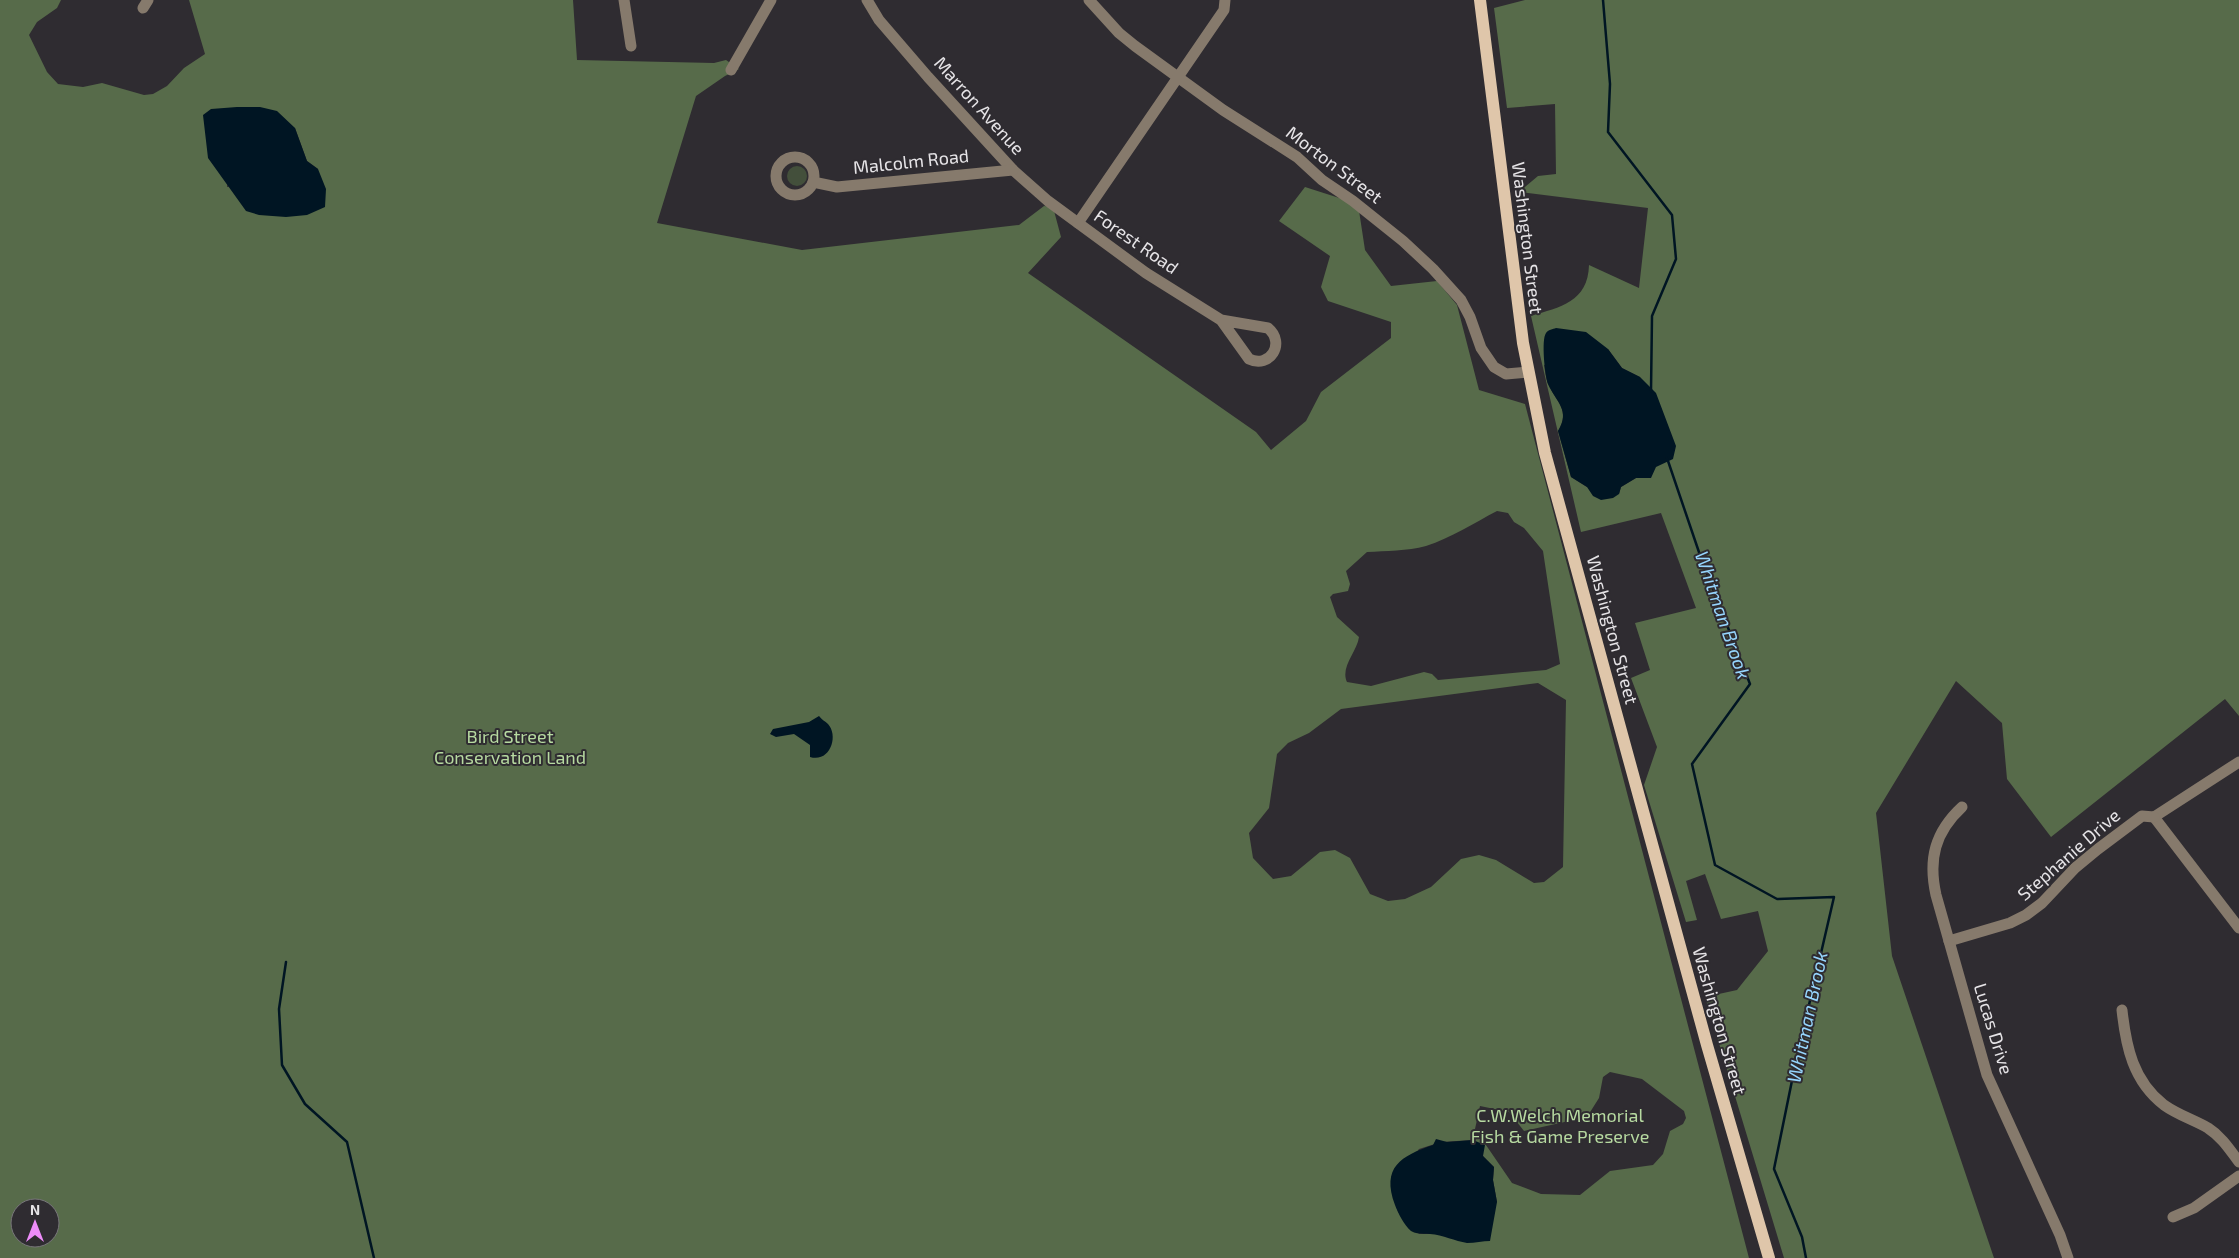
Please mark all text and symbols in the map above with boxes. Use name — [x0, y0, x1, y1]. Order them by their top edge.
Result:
street label: Marron Avenue — [930, 52, 1030, 159]
street label: Morton Street — [1282, 121, 1387, 208]
street label: Malcolm Road — [852, 144, 970, 178]
street label: Washington Street — [1508, 161, 1548, 315]
street label: Forest Road — [1090, 204, 1183, 278]
water label: Whitman Brook — [1691, 548, 1756, 682]
street label: Washington Street — [1583, 553, 1643, 707]
park label: Bird Street Conservation Land — [434, 725, 586, 768]
street label: Stephanie Drive — [2013, 804, 2124, 905]
street label: Washington Street — [1688, 944, 1752, 1097]
water label: Whitman Brook — [1781, 949, 1832, 1085]
street label: Lucas Drive — [1970, 981, 2018, 1077]
park label: C.W.Welch Memorial Fish & Game Preserve — [1471, 1104, 1649, 1147]
north arrow — [10, 1198, 60, 1248]
text: N — [30, 1201, 40, 1218]

